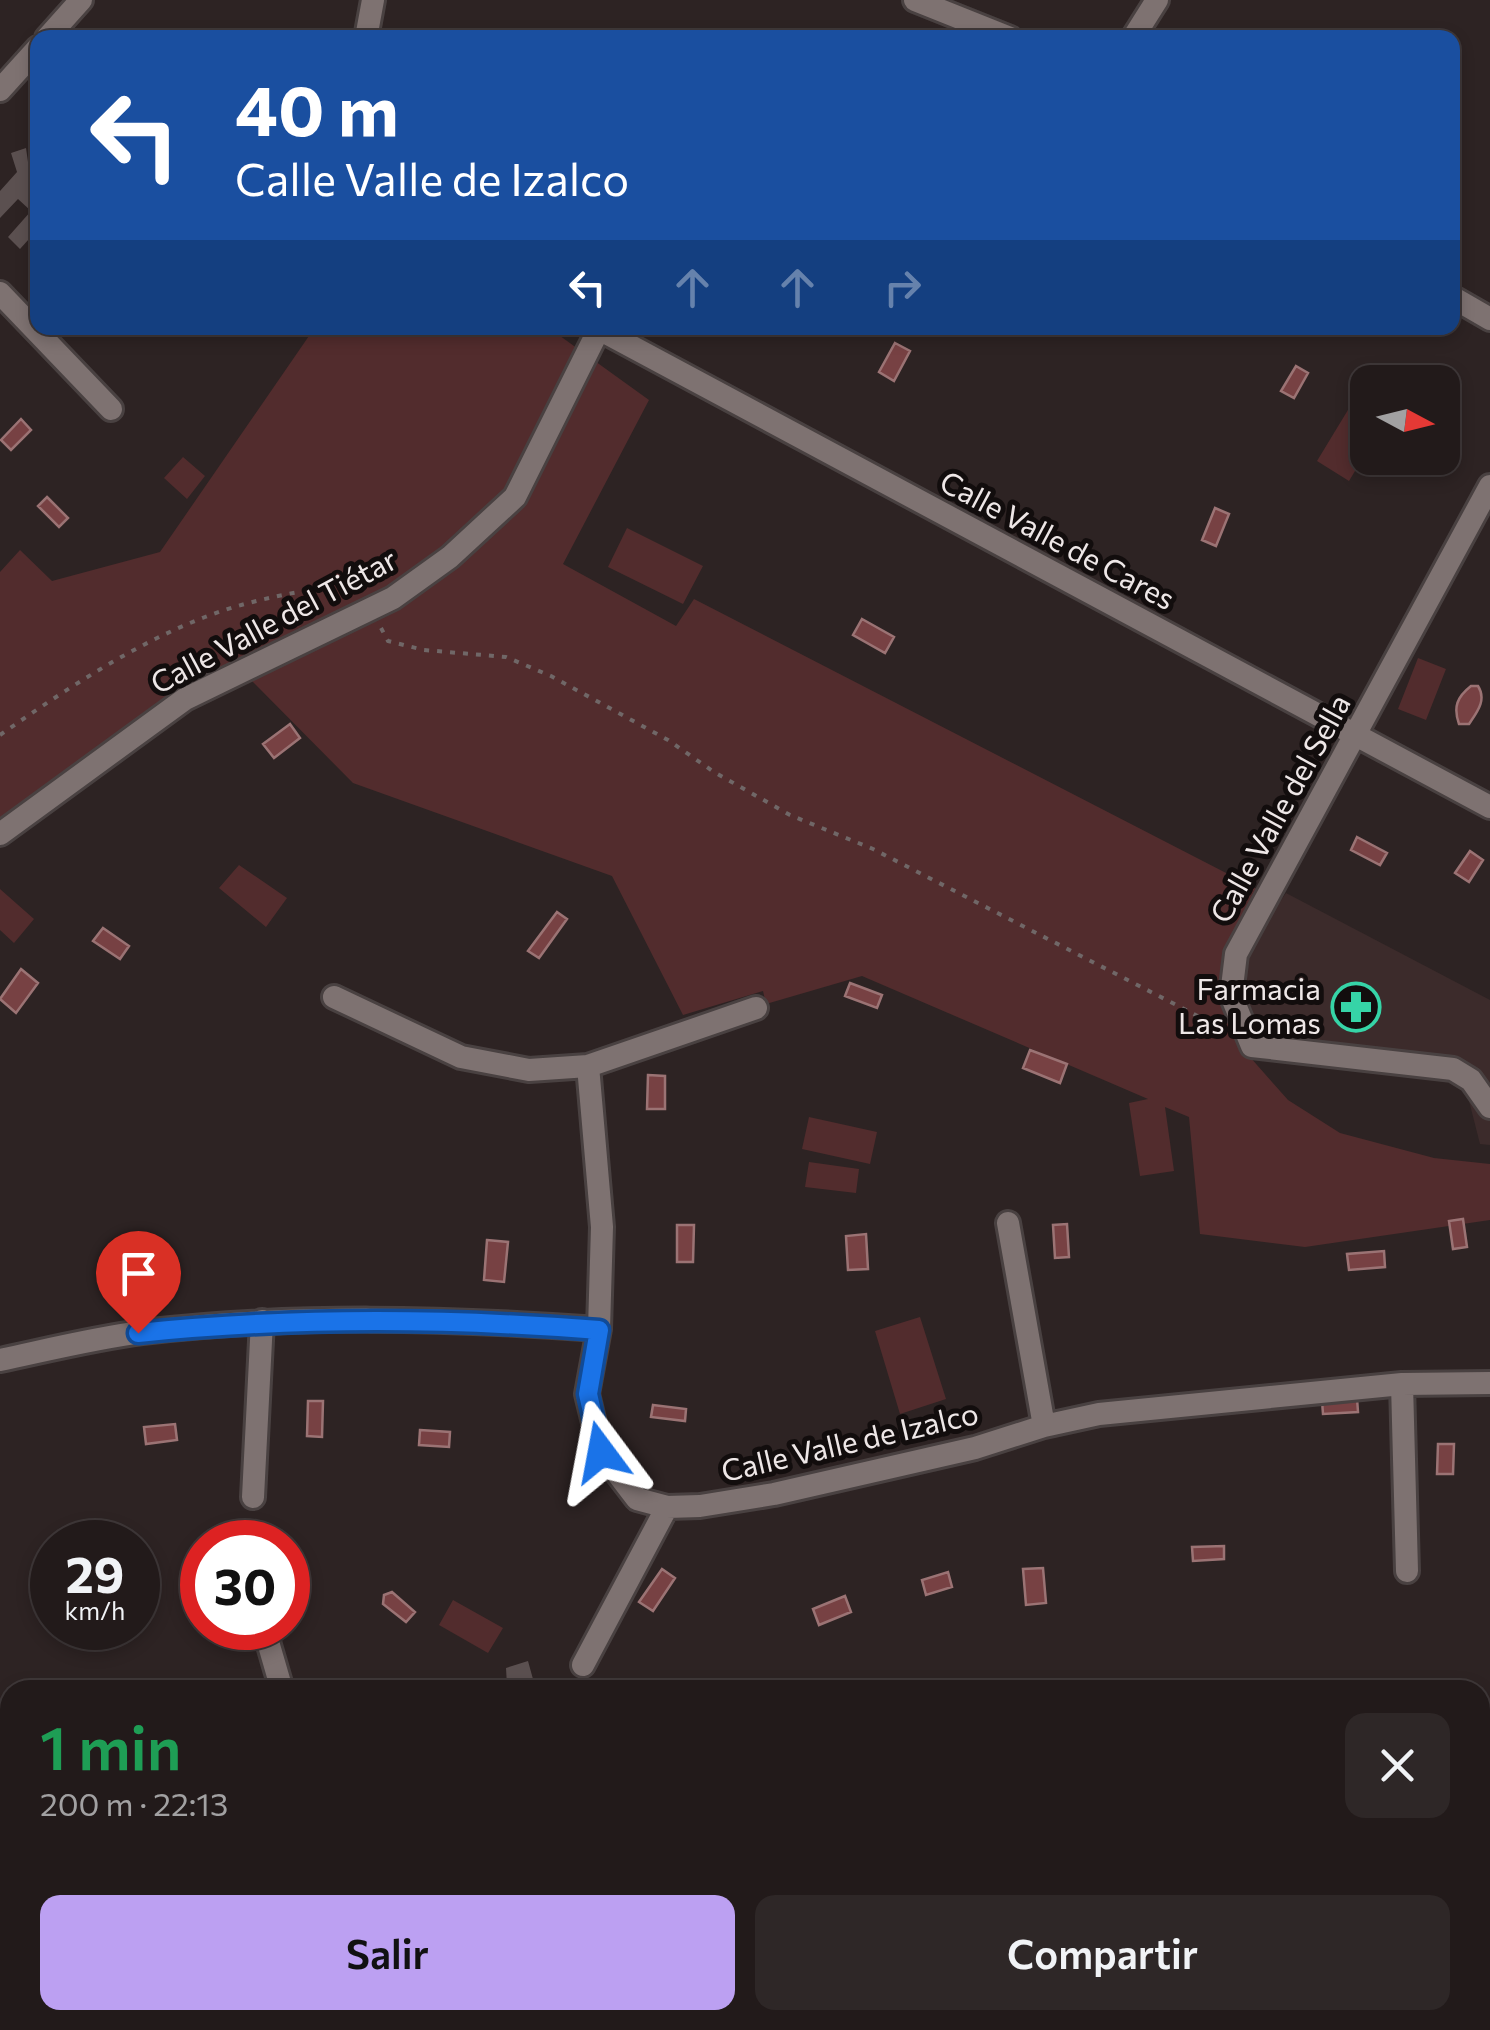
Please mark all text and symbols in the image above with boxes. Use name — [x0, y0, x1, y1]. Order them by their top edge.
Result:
text: 40 m — [235, 65, 399, 150]
icon: left — [70, 70, 200, 200]
text: Calle Valle de Izalco — [235, 150, 629, 205]
icon: left — [560, 260, 615, 315]
icon: ahead — [665, 260, 720, 315]
icon: ahead — [770, 260, 825, 315]
icon: right — [875, 260, 930, 315]
north arrow — [1350, 365, 1460, 475]
map controls — [1350, 365, 1460, 475]
street label: Calle Valle de Cares — [934, 461, 1182, 616]
street label: Calle Valle del Tiétar — [143, 539, 402, 700]
street label: Calle Valle del Sella — [1201, 687, 1357, 928]
place label: Farmacia Las Lomas — [1178, 969, 1321, 1040]
pharmacy icon: Farmacia Las Lomas — [1330, 981, 1382, 1033]
pin — [96, 1231, 181, 1334]
icon: arrive — [111, 1246, 166, 1301]
street label: Calle Valle de Izalco — [717, 1393, 982, 1488]
position arrow — [549, 1400, 653, 1504]
speed limit sign: 30 — [180, 1520, 310, 1650]
text: 29 — [65, 1542, 124, 1603]
text: km/h — [65, 1595, 125, 1625]
text: 1 min — [40, 1709, 181, 1782]
button: close — [1345, 1713, 1450, 1818]
text: 200 m · 22:13 — [40, 1783, 228, 1823]
button: Salir — [40, 1895, 735, 2010]
button: Compartir — [755, 1895, 1450, 2010]

